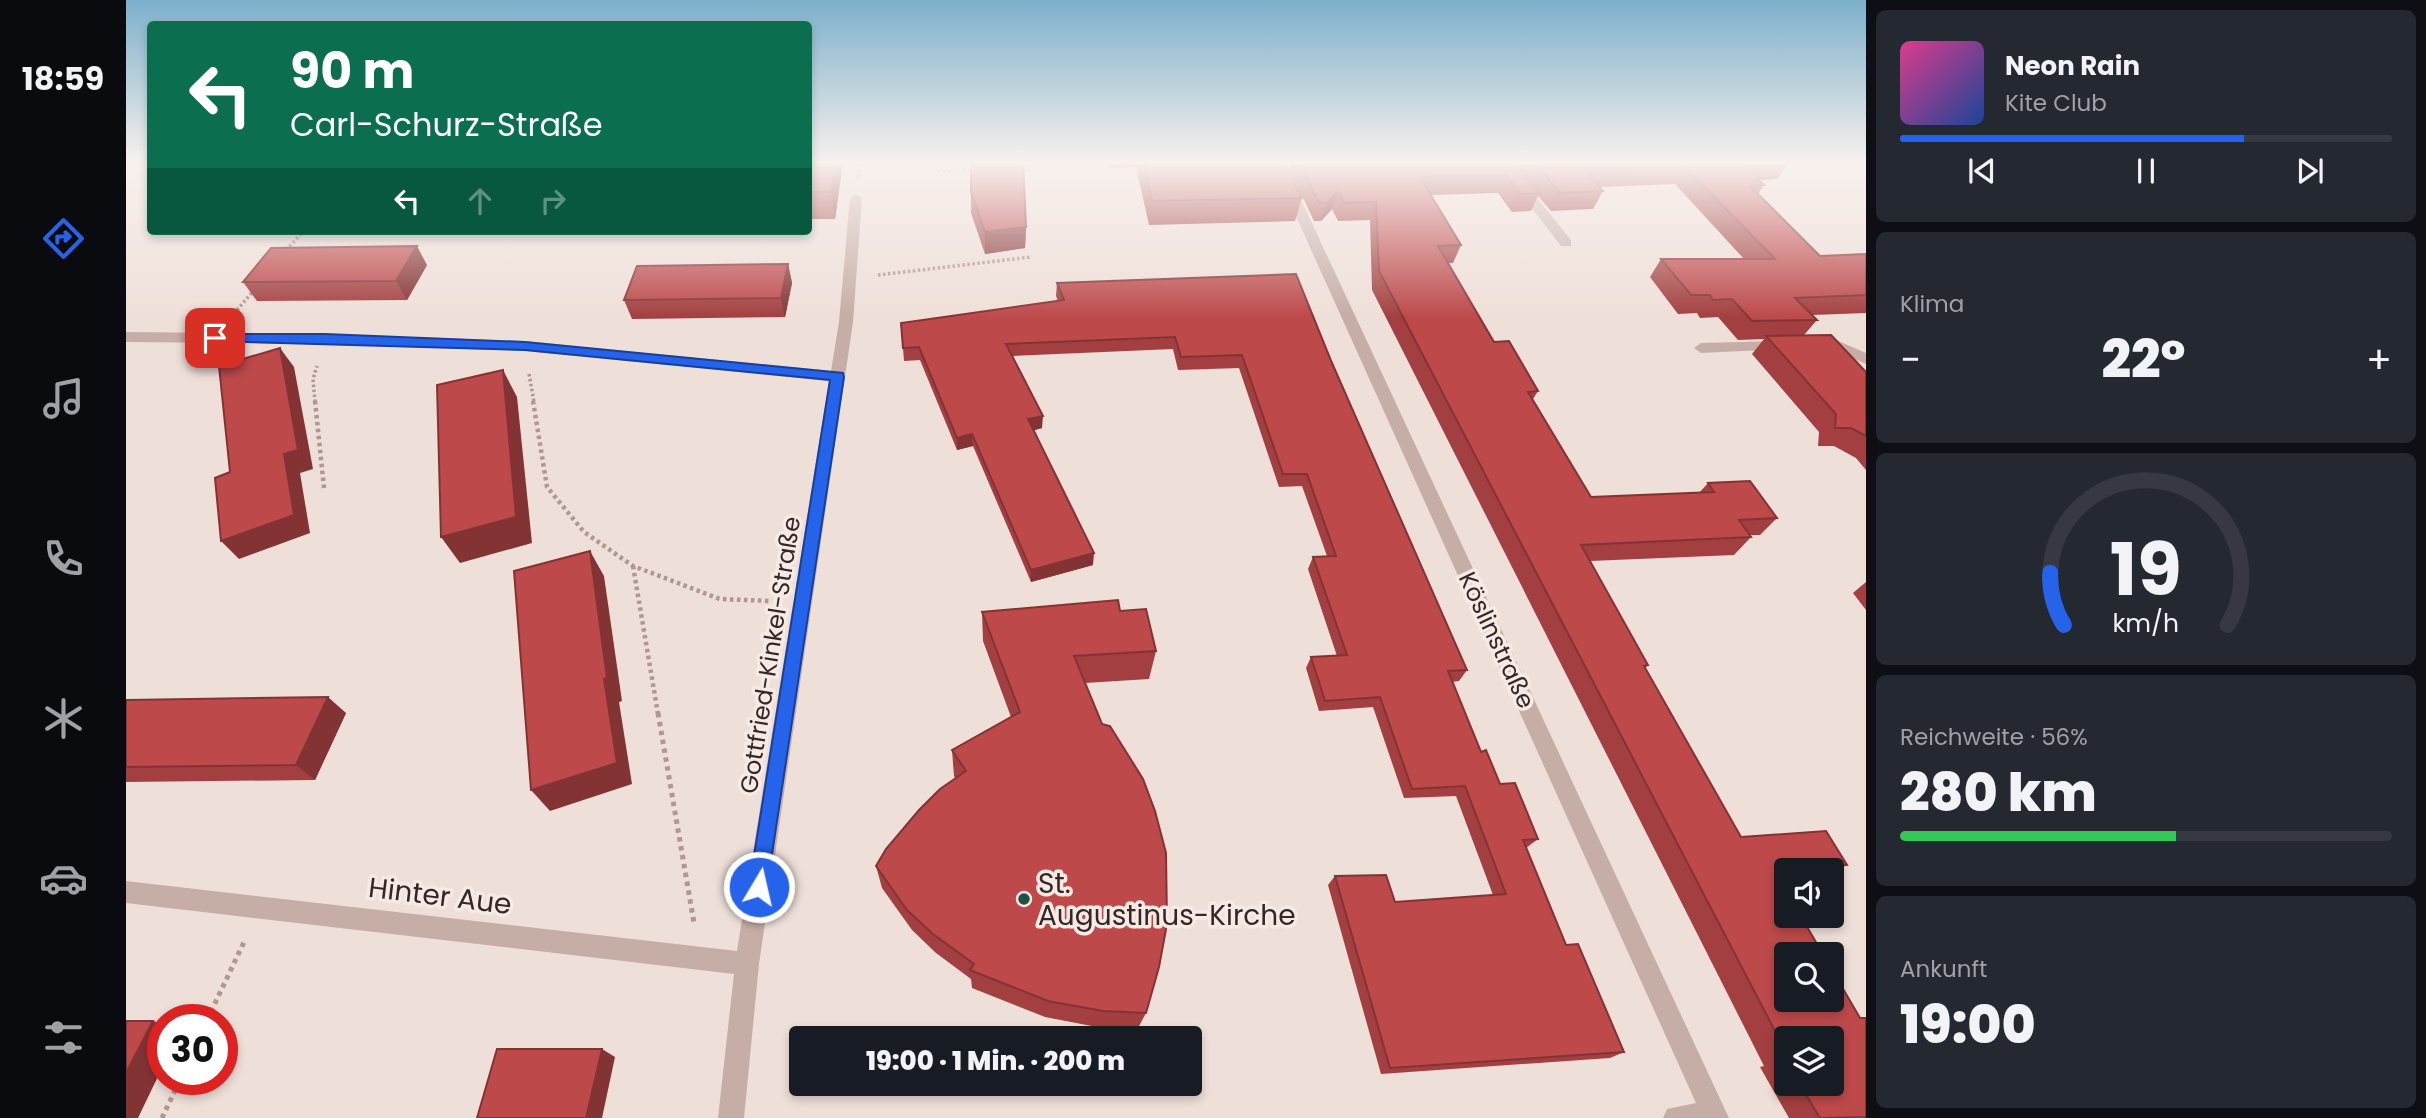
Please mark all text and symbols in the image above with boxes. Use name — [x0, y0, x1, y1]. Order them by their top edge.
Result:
text: 90 m — [290, 37, 414, 105]
text: Neon Rain — [2005, 48, 2140, 84]
icon: left — [175, 49, 266, 140]
text: 18:59 — [22, 56, 104, 101]
text: Kite Club — [2005, 87, 2107, 119]
text: Carl-Schurz-Straße — [290, 102, 603, 147]
icon: previous — [1963, 152, 2001, 190]
icon: pause — [2127, 152, 2165, 190]
icon: next — [2291, 152, 2329, 190]
icon: left — [388, 182, 426, 220]
icon: ahead — [461, 182, 499, 220]
icon: right — [534, 182, 572, 220]
icon: directions — [39, 214, 88, 263]
text: Klima — [1900, 288, 1964, 320]
pin — [185, 308, 245, 368]
icon: arrive — [196, 319, 234, 357]
text: 22° — [2101, 323, 2186, 396]
text: − — [1900, 333, 1921, 386]
text: + — [2366, 333, 2392, 386]
icon: music — [39, 374, 88, 423]
street label: Gottfried-Kinkel-Straße — [732, 514, 808, 796]
text: 19 — [2110, 519, 2182, 620]
icon: phone — [39, 534, 88, 583]
street label: Köslinstraße — [1451, 566, 1543, 714]
text: km/h — [2113, 606, 2179, 641]
icon: climate — [39, 694, 88, 743]
text: Reichweite · 56% — [1900, 721, 2088, 753]
text: 280 km — [1900, 756, 2097, 829]
position arrow — [722, 850, 796, 924]
icon: car — [39, 854, 88, 903]
map controls — [1774, 858, 1844, 1096]
button: sound — [1774, 858, 1844, 928]
place label: St. Augustinus-Kirche — [1038, 864, 1296, 935]
street label: Hinter Aue — [366, 868, 514, 924]
marker: St. Augustinus-Kirche — [1016, 891, 1032, 907]
button: search — [1774, 942, 1844, 1012]
text: Ankunft — [1900, 953, 1987, 985]
text: 19:00 — [1900, 988, 2036, 1061]
speed limit sign: 30 — [147, 1004, 238, 1095]
icon: filters — [39, 1013, 88, 1062]
button: layers — [1774, 1026, 1844, 1096]
text: 19:00 · 1 Min. · 200 m — [866, 1043, 1125, 1079]

